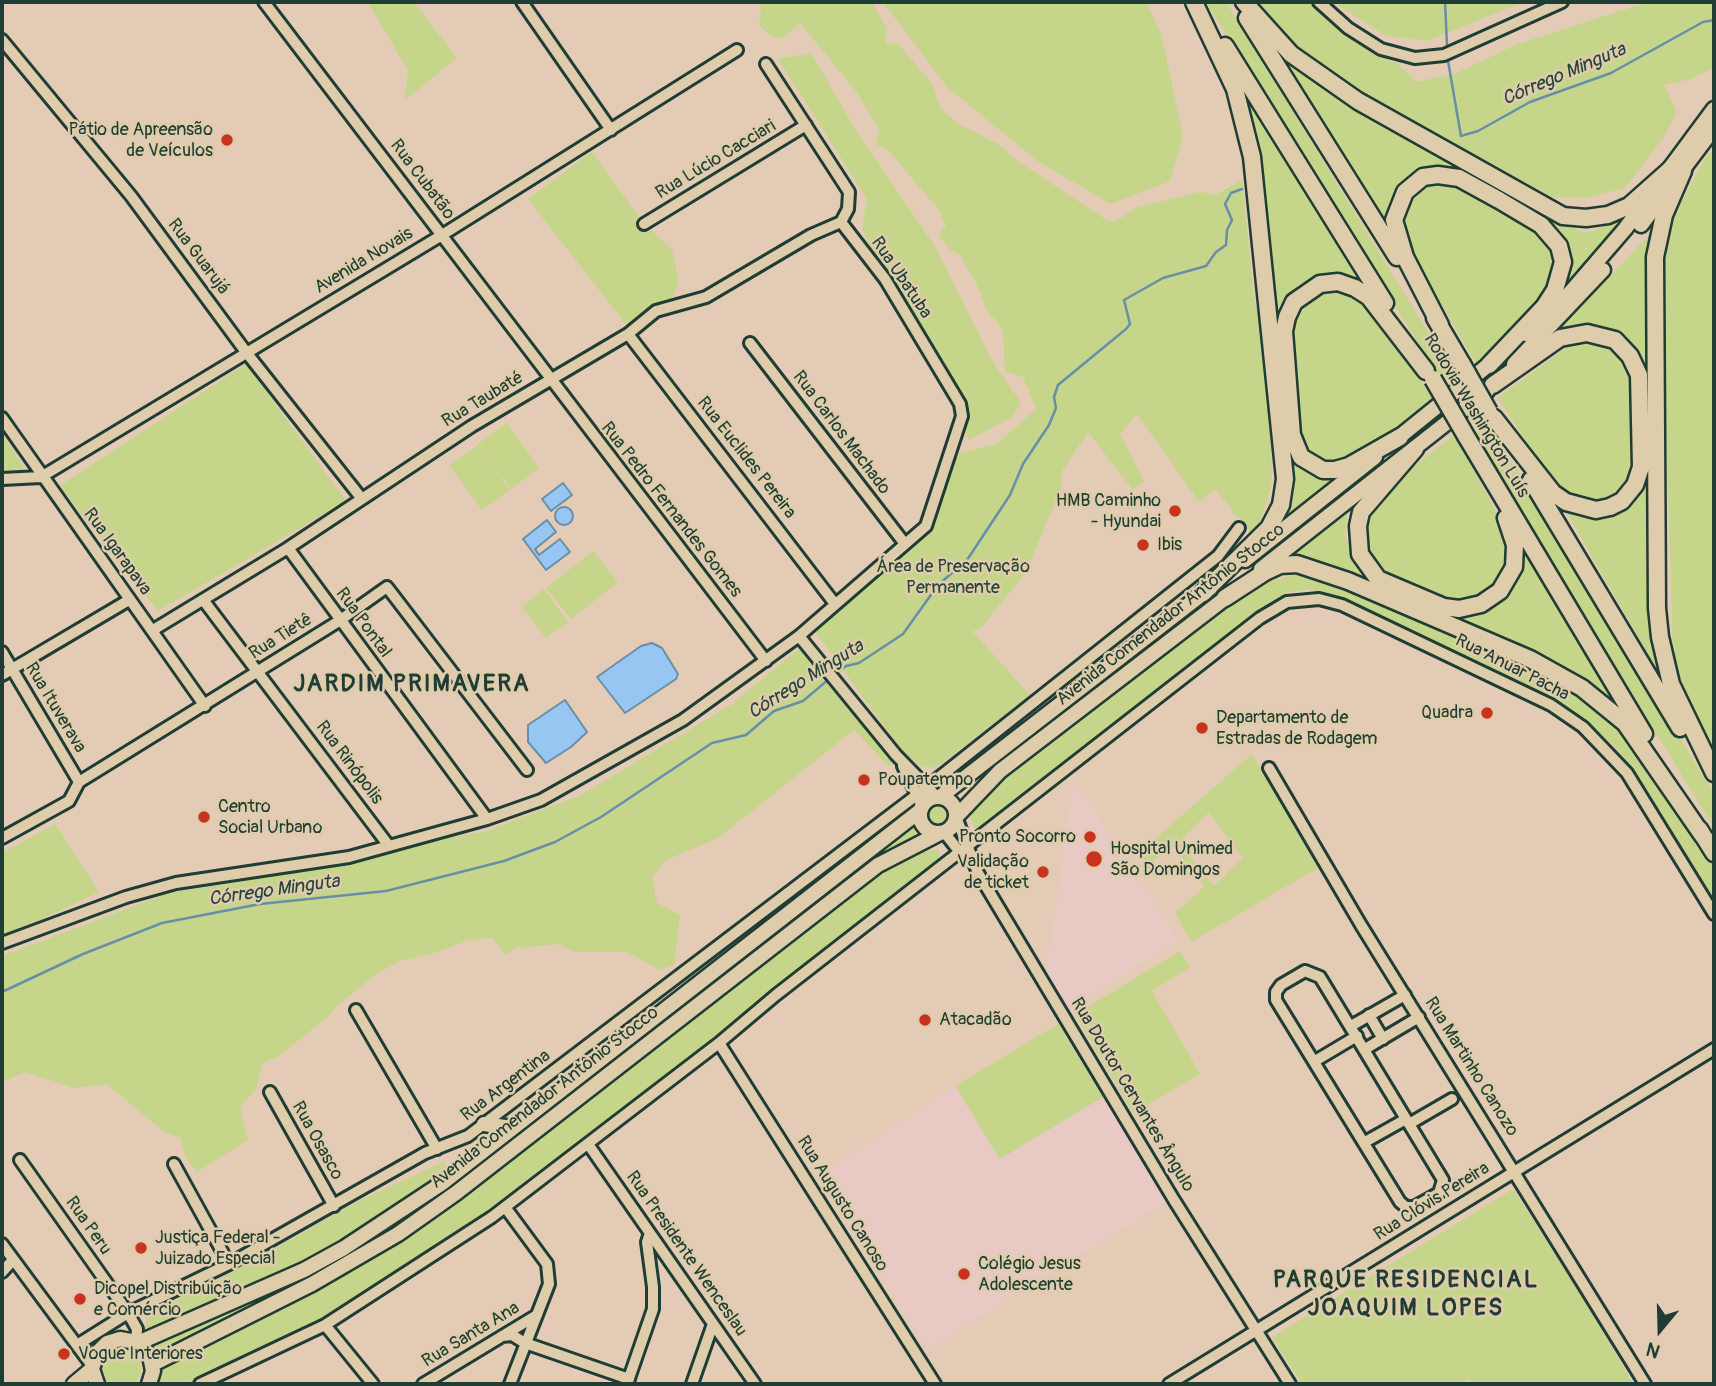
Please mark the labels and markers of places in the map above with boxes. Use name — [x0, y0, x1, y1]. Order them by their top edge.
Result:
place label: Pátio de Apreensão de Veículos — [68, 119, 213, 162]
marker: Pátio de Apreensão de Veículos — [219, 132, 235, 148]
place label: HMB Caminho - Hyundai — [1056, 490, 1161, 532]
marker: HMB Caminho - Hyundai — [1167, 503, 1183, 519]
place label: Ibis — [1157, 534, 1182, 556]
marker: Ibis — [1135, 537, 1151, 553]
place label: Quadra — [1421, 702, 1473, 724]
marker: Quadra — [1479, 705, 1495, 721]
place label: Departamento de Estradas de Rodagem — [1216, 707, 1377, 750]
marker: Departamento de Estradas de Rodagem — [1194, 720, 1210, 736]
place label: Poupatempo — [878, 769, 973, 791]
marker: Poupatempo — [856, 772, 872, 788]
place label: Centro Social Urbano — [218, 796, 322, 838]
marker: Centro Social Urbano — [196, 809, 212, 825]
place label: Pronto Socorro — [959, 826, 1076, 848]
marker: Pronto Socorro — [1082, 829, 1098, 845]
place label: Hospital Unimed São Domingos — [1110, 838, 1233, 880]
marker: Hospital Unimed São Domingos — [1084, 849, 1104, 869]
place label: Validação de ticket — [957, 851, 1029, 894]
marker: Validação de ticket — [1035, 864, 1051, 880]
place label: Atacadão — [939, 1009, 1012, 1031]
marker: Atacadão — [917, 1012, 933, 1028]
place label: Justiça Federal - Juizado Especial — [155, 1227, 280, 1270]
marker: Justiça Federal - Juizado Especial — [133, 1240, 149, 1256]
place label: Colégio Jesus Adolescente — [978, 1253, 1081, 1296]
marker: Colégio Jesus Adolescente — [956, 1266, 972, 1282]
place label: Dicopel Distribuição e Comércio — [94, 1278, 242, 1320]
marker: Dicopel Distribuição e Comércio — [72, 1291, 88, 1307]
place label: Vogue Interiores — [78, 1343, 203, 1365]
marker: Vogue Interiores — [56, 1346, 72, 1362]

